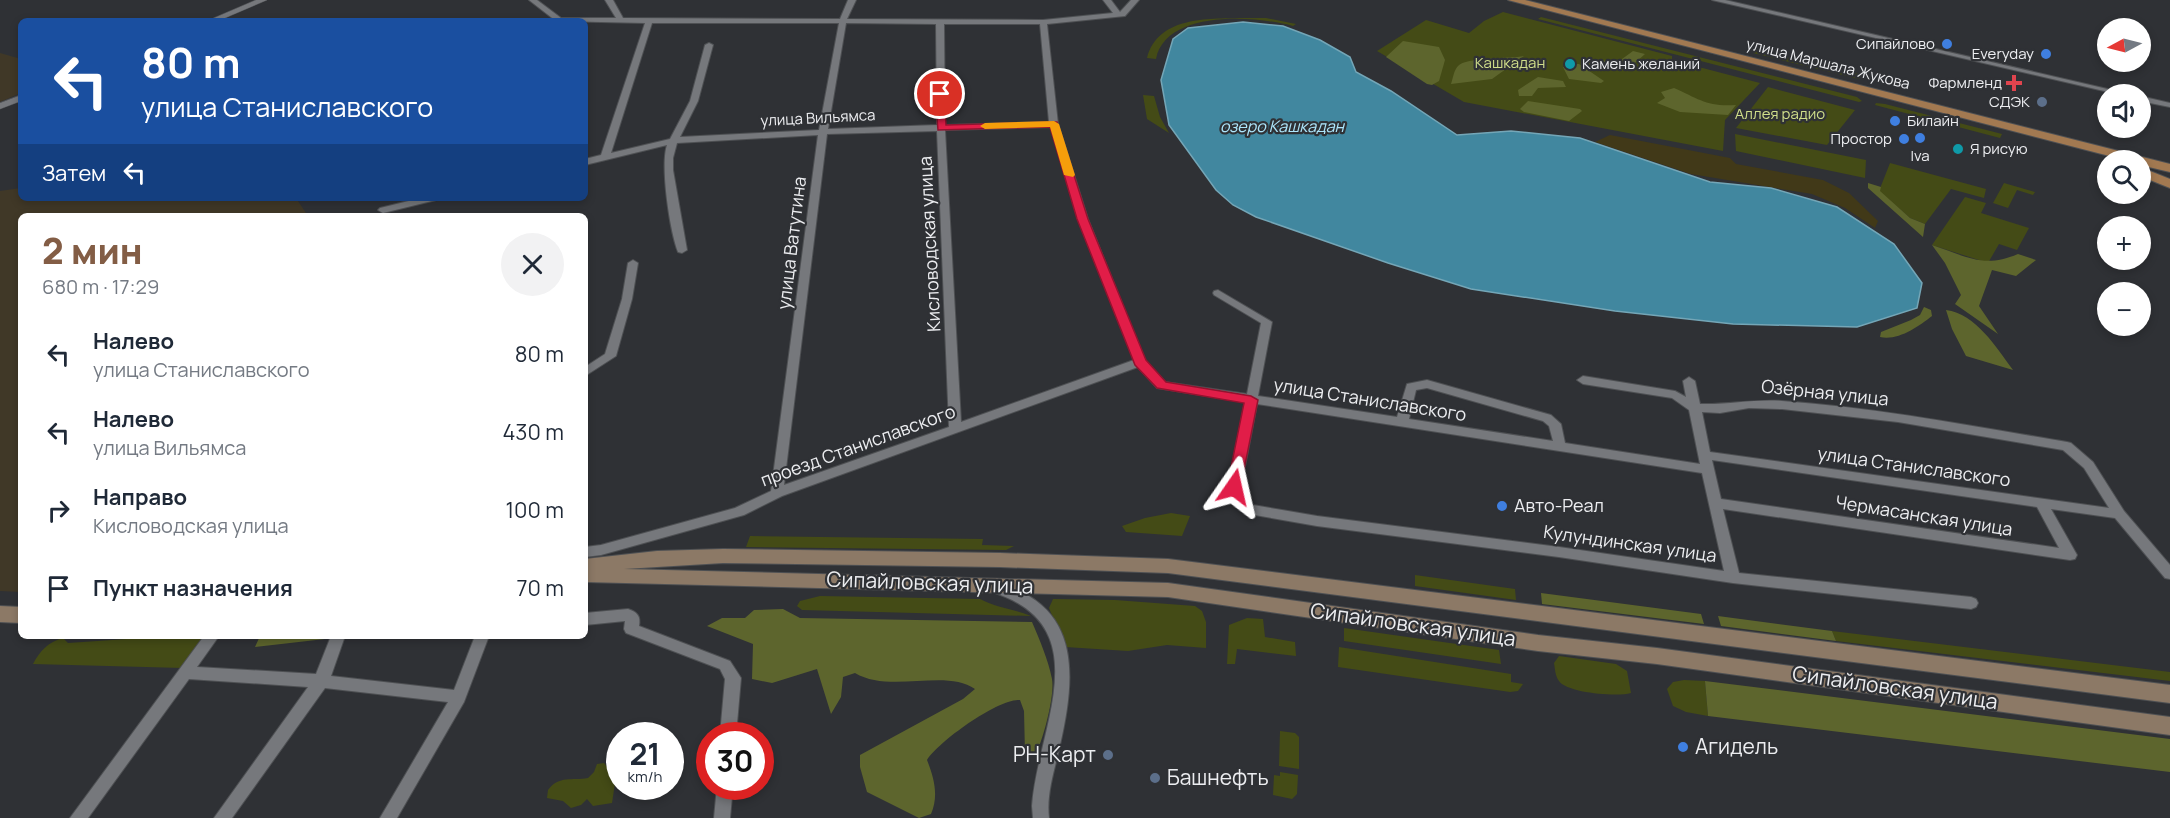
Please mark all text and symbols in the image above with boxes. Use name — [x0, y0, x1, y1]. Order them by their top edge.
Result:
north arrow — [2097, 18, 2151, 72]
map controls — [2097, 18, 2151, 336]
text: 80 m — [141, 33, 241, 91]
street label: улица Маршала Жукова — [1744, 33, 1912, 94]
place label: Сипайлово — [1856, 33, 1935, 54]
marker: Сипайлово — [1940, 37, 1954, 51]
icon: left — [42, 42, 120, 120]
place label: Everyday — [1972, 43, 2034, 64]
marker: Everyday — [2039, 47, 2053, 61]
park label: Кашкадан — [1475, 52, 1545, 73]
place label: Камень желаний — [1582, 53, 1700, 74]
marker: Камень желаний — [1563, 57, 1577, 71]
pin — [914, 68, 965, 119]
place label: Фармленд — [1929, 72, 2002, 93]
marker: Фармленд — [2007, 76, 2021, 90]
icon: arrive — [923, 77, 956, 110]
button: sound — [2097, 84, 2151, 138]
text: улица Станиславского — [141, 88, 433, 125]
place label: СДЭК — [1989, 91, 2030, 112]
marker: СДЭК — [2035, 95, 2049, 109]
park label: Аллея радио — [1735, 103, 1825, 124]
street label: улица Вильямса — [760, 104, 876, 131]
place label: Билайн — [1907, 110, 1959, 131]
marker: Билайн — [1888, 114, 1902, 128]
water label: озеро Кашкадан — [1220, 115, 1346, 137]
place label: Простор — [1831, 128, 1892, 149]
marker: Iva — [1913, 131, 1927, 145]
marker: Простор — [1897, 132, 1911, 146]
place label: Я рисую — [1970, 138, 2028, 159]
marker: Я рисую — [1951, 142, 1965, 156]
place label: Iva — [1910, 145, 1930, 166]
button: search — [2097, 150, 2151, 204]
icon: left — [118, 156, 151, 189]
street label: Кисловодская улица — [912, 156, 946, 333]
text: Затем — [42, 158, 106, 188]
street label: улица Ватутина — [771, 175, 811, 311]
button: + — [2097, 216, 2151, 270]
text: 2 мин — [42, 226, 143, 275]
button: close — [501, 233, 564, 296]
text: 680 m · 17:29 — [42, 273, 159, 300]
button: − — [2097, 282, 2151, 336]
text: Налево — [93, 326, 174, 356]
icon: left — [42, 338, 75, 371]
text: 80 m — [515, 339, 564, 369]
text: улица Станиславского — [93, 356, 310, 383]
street label: улица Станиславского — [1272, 372, 1468, 426]
street label: Озёрная улица — [1760, 373, 1890, 411]
street label: проезд Станиславского — [757, 399, 958, 491]
text: Налево — [93, 404, 174, 434]
icon: left — [42, 416, 75, 449]
text: 430 m — [502, 417, 564, 447]
text: улица Вильямса — [93, 434, 246, 461]
street label: улица Станиславского — [1816, 441, 2012, 491]
position arrow — [1202, 455, 1266, 519]
text: Направо — [93, 482, 187, 512]
street label: Чермасанская улица — [1834, 489, 2014, 541]
place label: Авто-Реал — [1514, 493, 1604, 517]
icon: right — [42, 494, 75, 527]
text: 100 m — [506, 495, 564, 525]
marker: Авто-Реал — [1495, 499, 1509, 513]
text: Кисловодская улица — [93, 512, 289, 539]
street label: Кулундинская улица — [1542, 519, 1718, 567]
street label: Сипайловская улица — [826, 564, 1034, 600]
icon: arrive — [42, 572, 75, 605]
text: Пункт назначения — [93, 573, 293, 603]
text: 70 m — [516, 573, 564, 603]
street label: Сипайловская улица — [1309, 596, 1518, 652]
street label: Сипайловская улица — [1791, 659, 2000, 715]
speed limit sign: 30 — [696, 722, 774, 800]
place label: Агидель — [1695, 732, 1778, 760]
text: 21 — [629, 733, 661, 774]
place label: РН-Карт — [1013, 740, 1096, 768]
marker: Агидель — [1676, 740, 1690, 754]
marker: РН-Карт — [1101, 748, 1115, 762]
place label: Башнефть — [1167, 763, 1269, 791]
text: km/h — [628, 766, 662, 787]
marker: Башнефть — [1148, 771, 1162, 785]

